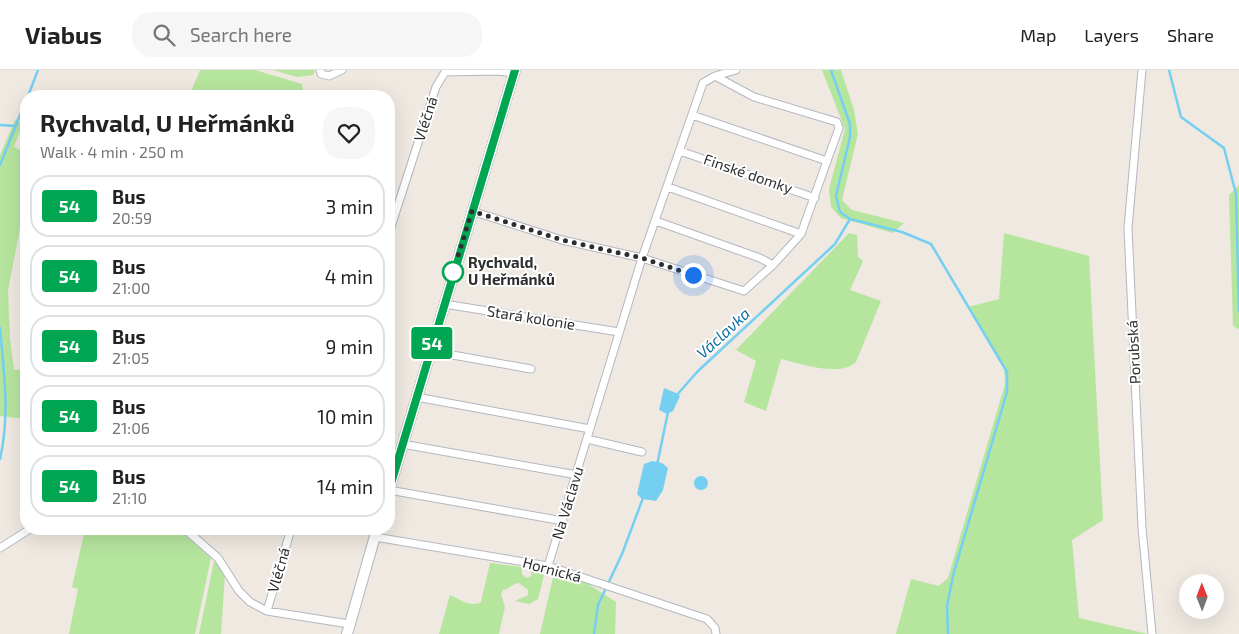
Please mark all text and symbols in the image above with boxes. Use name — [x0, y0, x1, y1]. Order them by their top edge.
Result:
search box — [132, 12, 482, 57]
text: Viabus — [25, 20, 102, 49]
icon: search — [150, 21, 178, 49]
text: Search here — [190, 23, 292, 46]
text: Map — [1020, 24, 1056, 46]
text: Layers — [1084, 24, 1139, 46]
text: Share — [1167, 24, 1214, 46]
street label: Vléčná — [409, 94, 441, 143]
button: heart — [323, 107, 375, 159]
text: Rychvald, U Heřmánků — [40, 108, 295, 137]
text: Walk · 4 min · 250 m — [40, 142, 184, 161]
street label: Finské domky — [702, 149, 795, 197]
text: Bus — [112, 185, 146, 208]
text: 54 — [59, 195, 80, 217]
text: 3 min — [326, 195, 373, 218]
text: 20:59 — [112, 208, 152, 227]
place label: Rychvald, U Heřmánků — [468, 253, 555, 288]
text: Bus — [112, 255, 146, 278]
marker: Rychvald, U Heřmánků — [442, 261, 464, 283]
your location — [681, 263, 706, 288]
text: 54 — [59, 265, 80, 287]
text: 4 min — [325, 265, 373, 288]
text: 21:00 — [112, 278, 150, 297]
street label: Stará kolonie — [486, 301, 577, 333]
water label: Václavka — [692, 303, 753, 362]
street label: Porubská — [1122, 320, 1144, 384]
text: Bus — [112, 325, 146, 348]
line badge: 54 — [410, 327, 454, 359]
text: 54 — [421, 332, 443, 354]
text: 54 — [59, 335, 80, 357]
text: 9 min — [325, 335, 373, 358]
text: 21:05 — [112, 348, 149, 367]
text: Bus — [112, 395, 146, 418]
text: 54 — [59, 405, 80, 427]
text: 10 min — [317, 405, 373, 428]
text: 21:06 — [112, 418, 150, 437]
street label: Na Václavu — [547, 464, 587, 541]
text: Bus — [112, 465, 146, 488]
text: 54 — [59, 475, 80, 497]
text: 14 min — [317, 475, 373, 498]
text: 21:10 — [112, 488, 147, 507]
street label: Vléčná — [263, 545, 293, 594]
street label: Hornická — [521, 553, 584, 586]
north arrow — [1179, 574, 1224, 619]
map controls — [1179, 574, 1224, 619]

